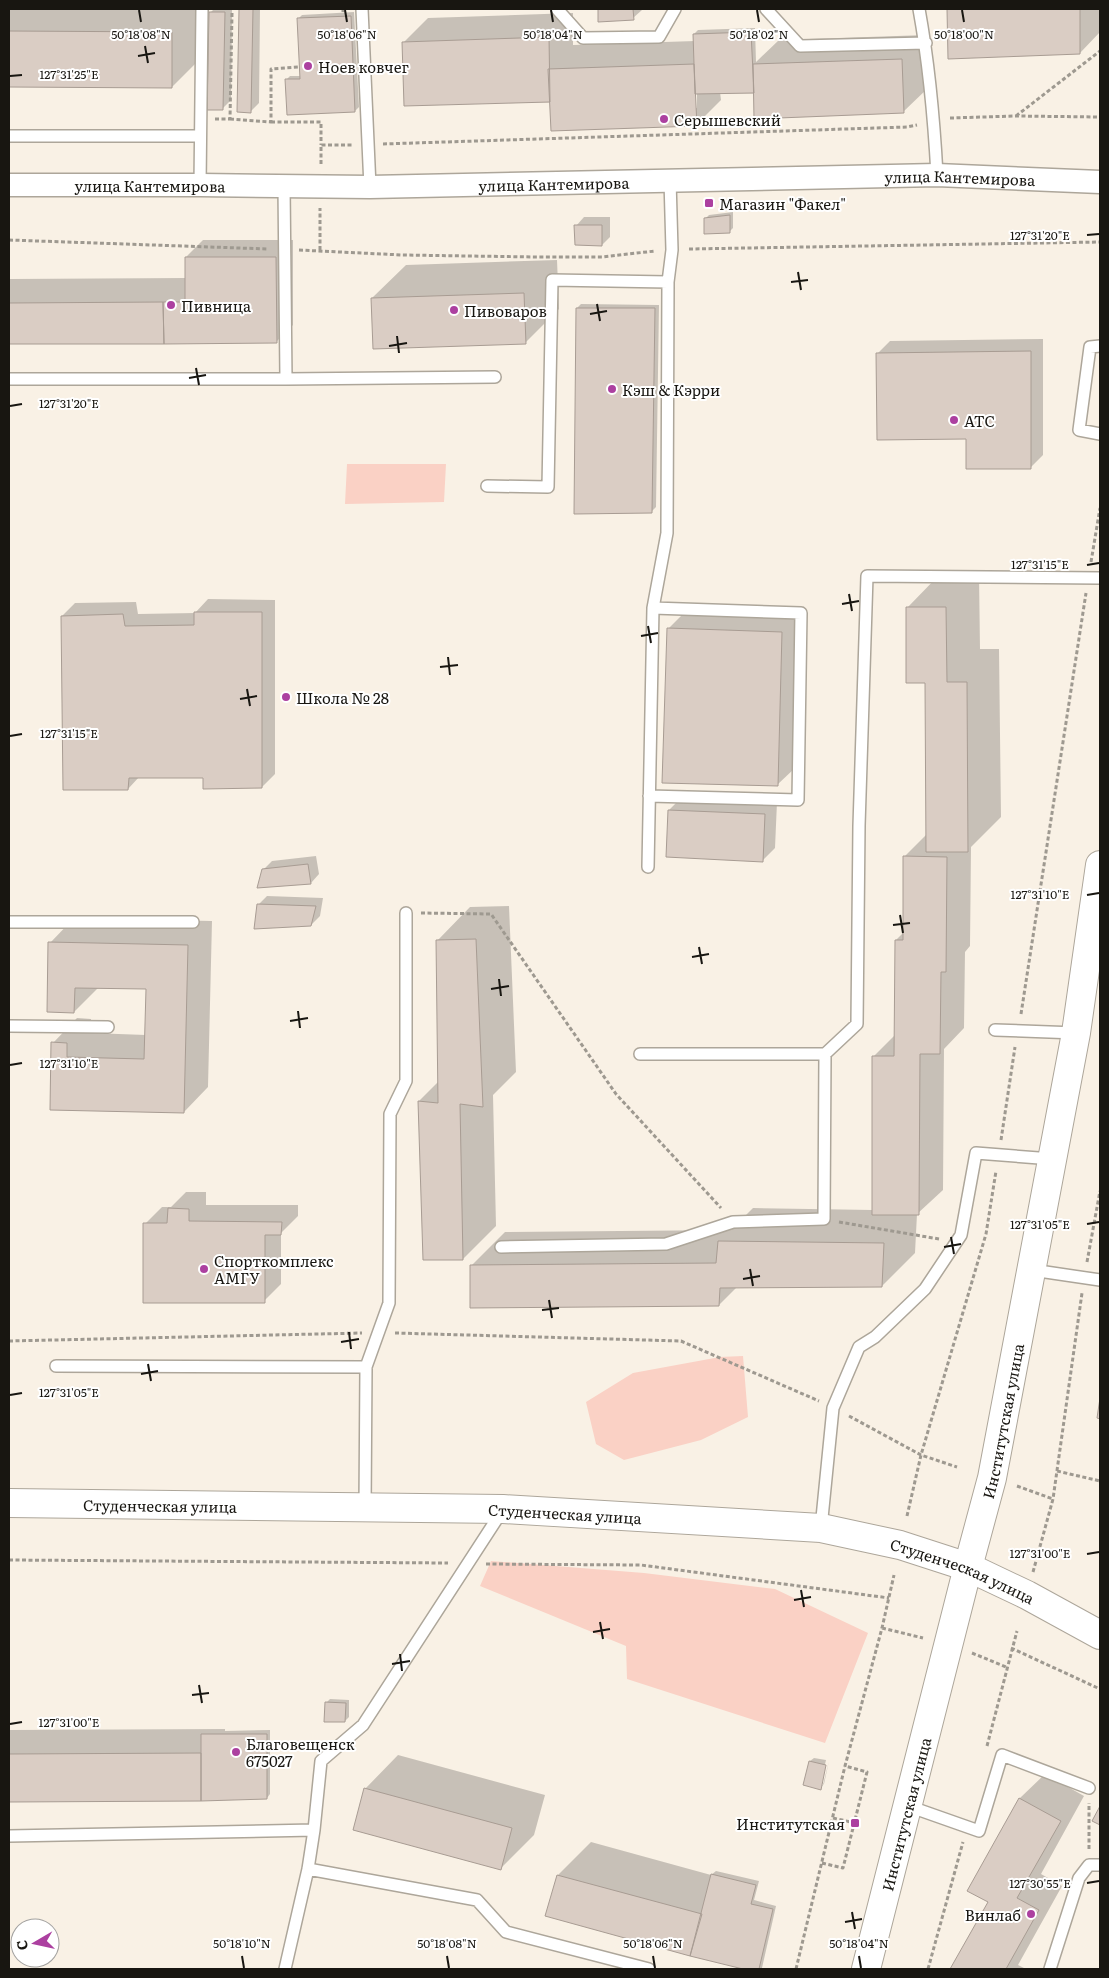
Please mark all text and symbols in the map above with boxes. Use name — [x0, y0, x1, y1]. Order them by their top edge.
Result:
text: 50°18'08"N — [111, 25, 171, 43]
text: 50°18'06"N — [317, 25, 377, 43]
text: 50°18'04"N — [523, 25, 583, 43]
text: 50°18'02"N — [730, 25, 788, 43]
text: 50°18'00"N — [934, 25, 994, 43]
place label: Ноев ковчег — [318, 55, 410, 78]
marker: Ноев ковчег — [302, 60, 314, 72]
text: 127°31'25"E — [39, 65, 99, 83]
place label: Серышевский — [674, 108, 781, 131]
marker: Серышевский — [658, 113, 670, 125]
street label: улица Кантемирова — [884, 163, 1037, 191]
street label: улица Кантемирова — [478, 170, 631, 196]
street label: улица Кантемирова — [74, 174, 227, 197]
place label: Магазин "Факел" — [719, 192, 846, 215]
marker: Магазин "Факел" — [703, 197, 715, 209]
text: 127°31'20"E — [1010, 226, 1070, 244]
place label: Пивница — [181, 294, 252, 317]
marker: Пивница — [165, 299, 177, 311]
place label: Пивоваров — [464, 299, 547, 322]
marker: Пивоваров — [448, 304, 460, 316]
place label: Кэш & Кэрри — [622, 378, 720, 401]
marker: Кэш & Кэрри — [606, 383, 618, 395]
text: 127°31'20"E — [39, 394, 99, 412]
place label: АТС — [964, 409, 995, 432]
marker: АТС — [948, 414, 960, 426]
text: 127°31'15"E — [1011, 555, 1069, 573]
place label: Школа № 28 — [296, 686, 389, 709]
marker: Школа № 28 — [280, 691, 292, 703]
text: 127°31'15"E — [40, 724, 98, 742]
text: 127°31'10"E — [1011, 885, 1070, 903]
text: 127°31'10"E — [40, 1054, 99, 1072]
text: 127°31'05"E — [1010, 1215, 1070, 1233]
place label: Спорткомплекс АМГУ — [214, 1249, 334, 1289]
marker: Спорткомплекс АМГУ — [198, 1263, 210, 1275]
street label: Институтская улица — [975, 1340, 1029, 1501]
text: 127°31'05"E — [39, 1383, 99, 1401]
street label: Студенческая улица — [83, 1492, 238, 1517]
street label: Студенческая улица — [488, 1497, 643, 1529]
street label: Студенческая улица — [888, 1532, 1040, 1609]
text: 127°31'00"E — [1010, 1544, 1071, 1562]
text: 127°31'00"E — [39, 1713, 100, 1731]
place label: Благовещенск 675027 — [246, 1732, 355, 1772]
street label: Институтская улица — [875, 1734, 936, 1893]
marker: Благовещенск 675027 — [230, 1746, 242, 1758]
place label: Институтская — [736, 1812, 845, 1835]
marker: Институтская — [849, 1817, 861, 1829]
text: 127°30'55"E — [1009, 1874, 1071, 1892]
place label: Винлаб — [965, 1903, 1021, 1926]
marker: Винлаб — [1025, 1908, 1037, 1920]
north arrow — [10, 1918, 60, 1968]
text: 50°18'10"N — [213, 1934, 271, 1952]
text: 50°18'08"N — [417, 1934, 477, 1952]
text: 50°18'06"N — [623, 1934, 683, 1952]
text: 50°18'04"N — [829, 1934, 889, 1952]
text: С — [11, 1939, 32, 1952]

